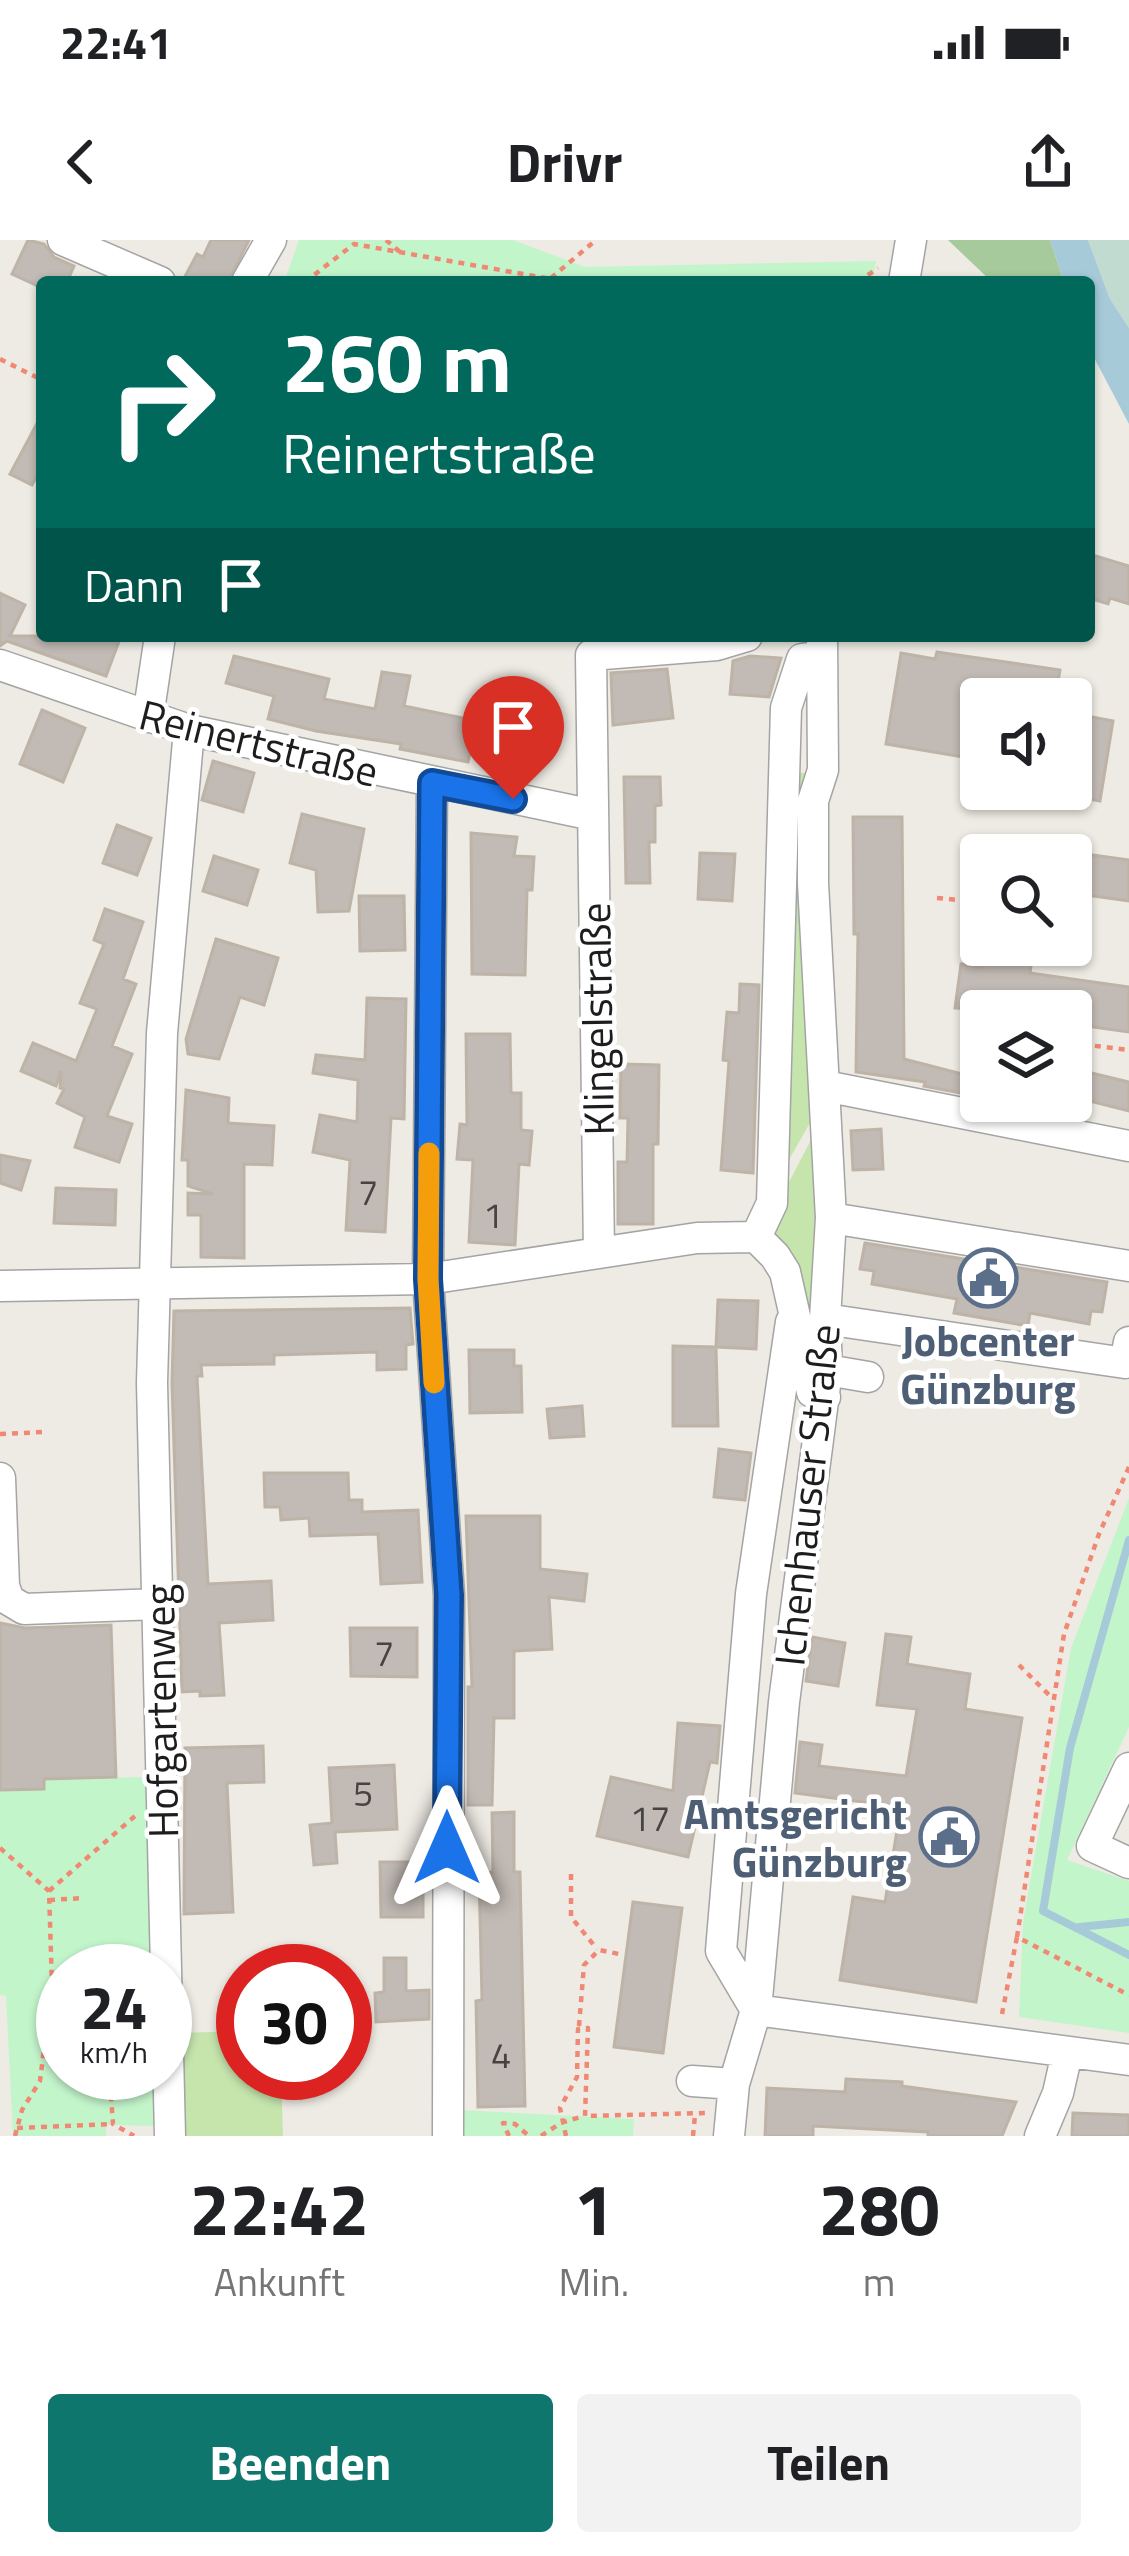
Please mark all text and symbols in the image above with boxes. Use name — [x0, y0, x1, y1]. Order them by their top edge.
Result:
text: 22:41 — [60, 8, 172, 76]
text: Drivr — [507, 121, 622, 203]
icon: back — [48, 129, 114, 195]
icon: share — [1015, 129, 1081, 195]
text: 260 m — [282, 297, 512, 425]
icon: right — [84, 324, 240, 480]
text: Reinertstraße — [282, 412, 596, 494]
text: Dann — [84, 551, 184, 619]
icon: arrive — [208, 552, 274, 618]
pin — [462, 676, 564, 799]
map controls — [960, 678, 1092, 1122]
button: sound — [960, 678, 1092, 810]
street label: Reinertstraße — [133, 681, 385, 803]
icon: arrive — [480, 694, 546, 760]
button: search — [960, 834, 1092, 966]
street label: Klingelstraße — [562, 902, 630, 1136]
button: layers — [960, 990, 1092, 1122]
house number: 7 — [358, 1164, 378, 1219]
house number: 1 — [483, 1187, 503, 1242]
public building icon: Jobcenter Günzburg — [957, 1247, 1019, 1309]
place label: Jobcenter Günzburg — [900, 1308, 1076, 1420]
street label: Ichenhauser Straße — [756, 1321, 856, 1669]
street label: Hofgartenweg — [126, 1583, 194, 1839]
house number: 7 — [374, 1625, 394, 1680]
house number: 5 — [353, 1765, 373, 1820]
place label: Amtsgericht Günzburg — [684, 1781, 907, 1893]
position arrow — [384, 1785, 510, 1911]
house number: 17 — [630, 1790, 670, 1845]
public building icon: Amtsgericht Günzburg — [918, 1806, 980, 1868]
speed limit sign: 30 — [216, 1944, 372, 2100]
text: 24 — [80, 1961, 148, 2052]
house number: 4 — [491, 2027, 511, 2082]
text: km/h — [80, 2029, 148, 2075]
text: 22:42 — [189, 2153, 369, 2263]
text: 1 — [574, 2153, 614, 2263]
text: 280 — [819, 2153, 940, 2263]
text: Ankunft — [214, 2252, 345, 2311]
text: Min. — [559, 2252, 629, 2311]
text: m — [863, 2252, 895, 2311]
button: Beenden — [48, 2394, 553, 2532]
button: Teilen — [577, 2394, 1081, 2532]

